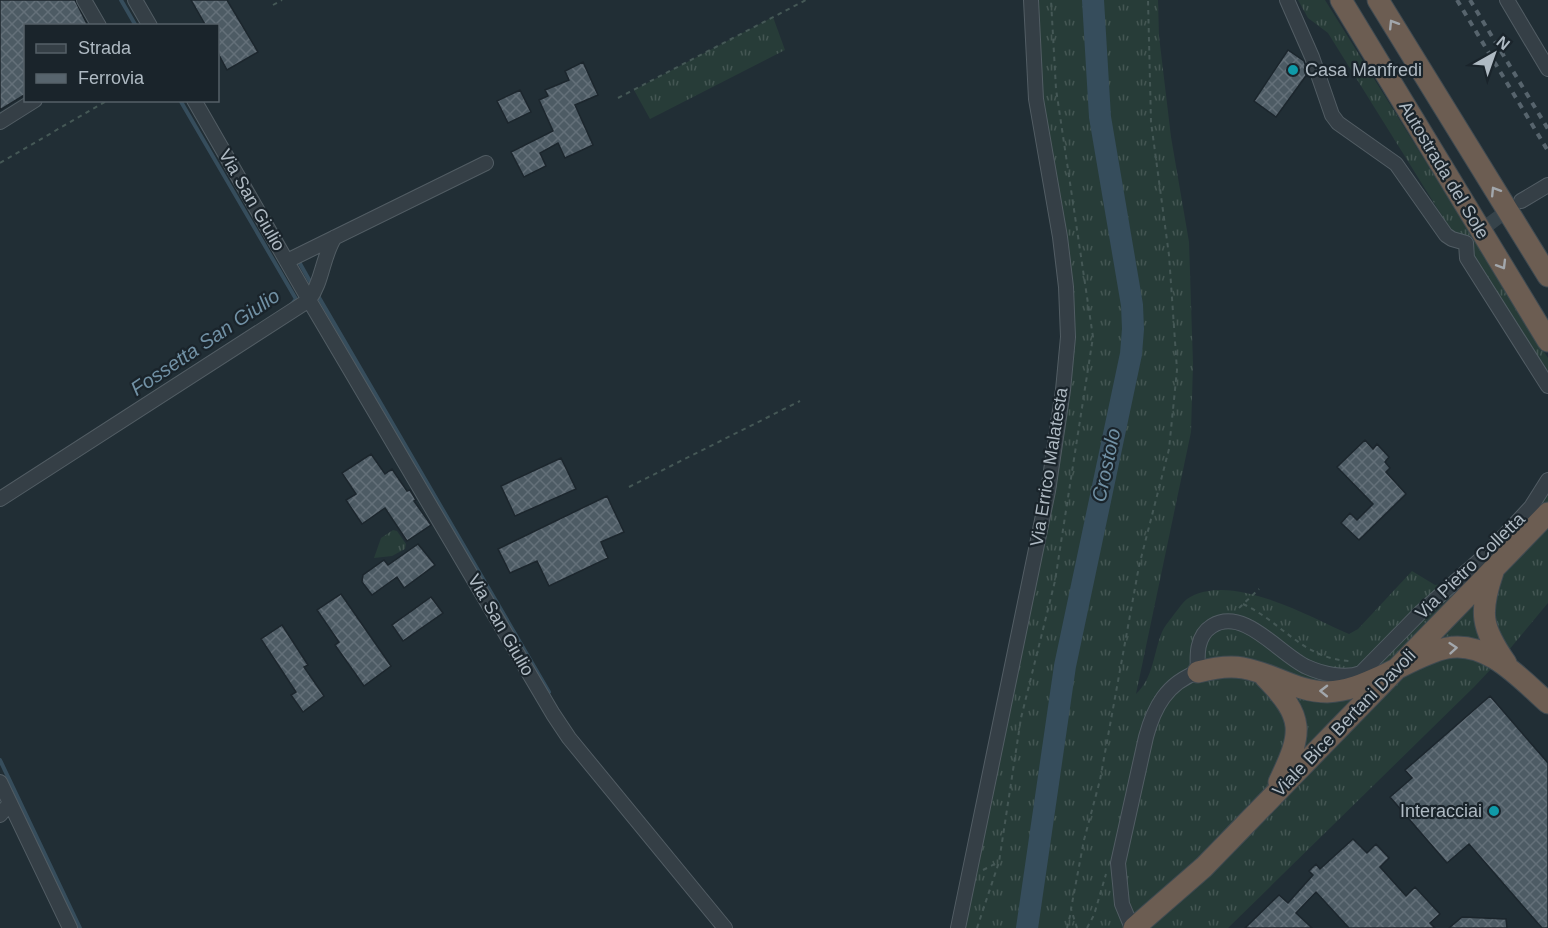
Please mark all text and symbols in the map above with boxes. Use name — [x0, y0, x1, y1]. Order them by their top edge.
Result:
one-way arrow — [1390, 20, 1401, 31]
legend — [24, 24, 219, 102]
north arrow — [1464, 24, 1524, 84]
text: N — [1493, 33, 1513, 53]
text: Strada — [78, 38, 132, 58]
place label: Casa Manfredi — [1305, 60, 1422, 80]
marker: Casa Manfredi — [1286, 63, 1300, 77]
text: Ferrovia — [78, 68, 145, 88]
street label: Autostrada del Sole — [1395, 98, 1493, 242]
street label: Via San Giulio — [215, 146, 289, 254]
one-way arrow — [1491, 187, 1503, 197]
one-way arrow — [1495, 259, 1507, 269]
water label: Fossetta San Giulio — [127, 284, 283, 400]
street label: Via Errico Malatesta — [1027, 385, 1072, 548]
water label: Crostolo — [1087, 426, 1125, 504]
street label: Via Pietro Colletta — [1411, 508, 1529, 623]
street label: Via San Giulio — [464, 571, 538, 679]
one-way arrow — [1449, 642, 1458, 655]
street label: Viale Bice Bertani Davoli — [1268, 645, 1420, 801]
one-way arrow — [1320, 685, 1329, 697]
place label: Interacciai — [1400, 801, 1482, 821]
marker: Interacciai — [1487, 804, 1501, 818]

